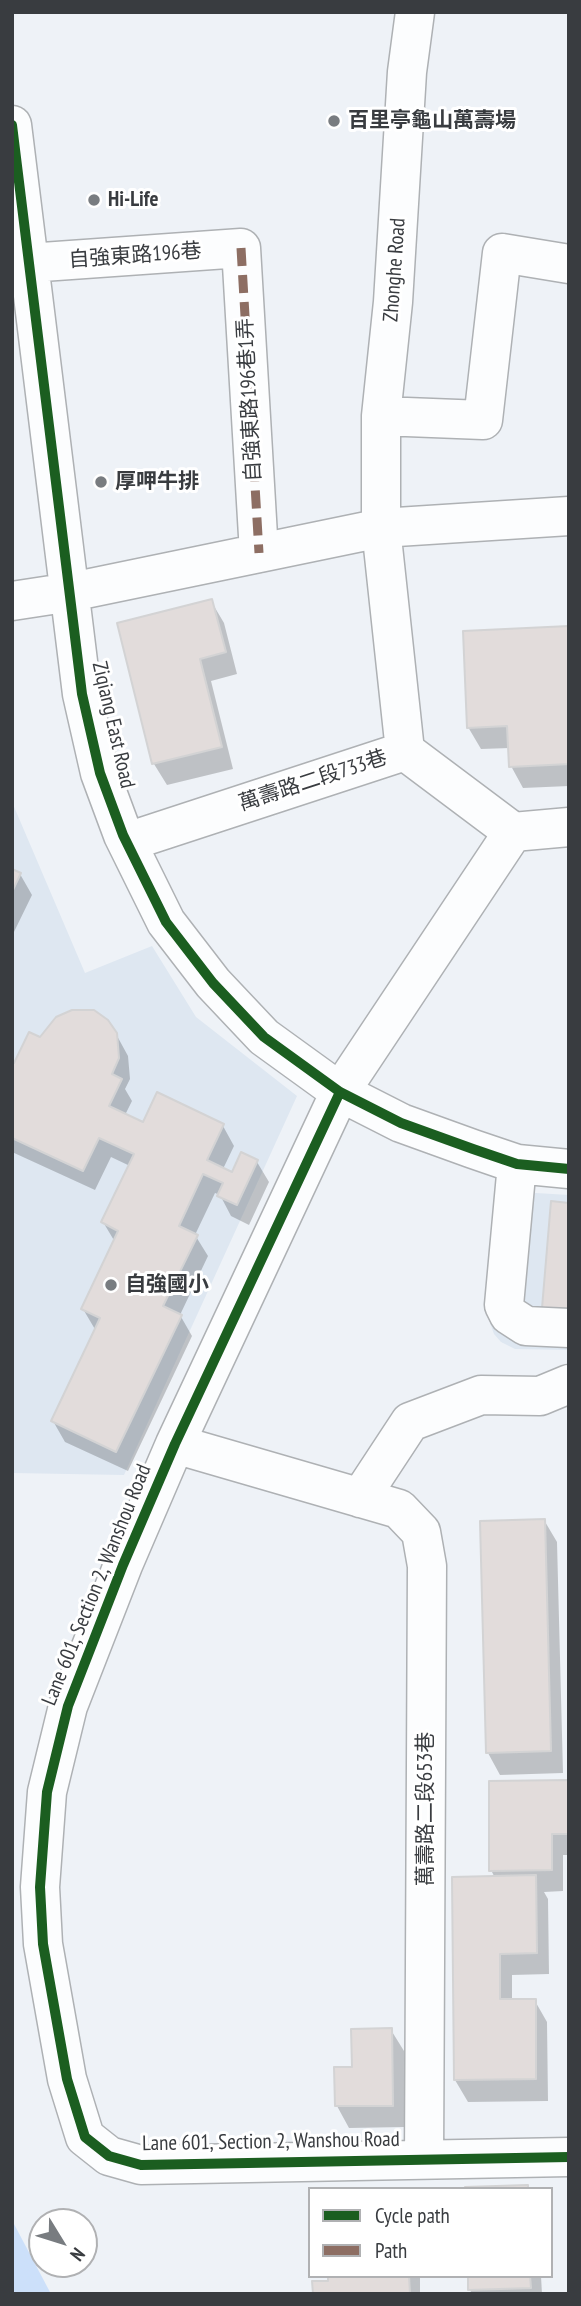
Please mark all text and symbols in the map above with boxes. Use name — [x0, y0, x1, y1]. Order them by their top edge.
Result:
place label: 百里亭龜山萬壽場 — [348, 108, 516, 134]
marker: 百里亭龜山萬壽場 — [326, 113, 342, 129]
place label: Hi-Life — [108, 187, 158, 213]
marker: Hi-Life — [86, 192, 102, 208]
street label: Zhonghe Road — [379, 217, 411, 323]
street label: 自強東路196巷 — [68, 239, 202, 273]
street label: 自強東路196巷1弄 — [233, 318, 267, 482]
place label: 厚呷牛排 — [115, 469, 199, 495]
marker: 厚呷牛排 — [93, 474, 109, 490]
street label: Ziqiang East Road — [86, 659, 140, 791]
street label: 萬壽路二段733巷 — [236, 745, 390, 817]
place label: 自強國小 — [125, 1272, 209, 1298]
marker: 自強國小 — [103, 1277, 119, 1293]
street label: Lane 601, Section 2, Wanshou Road — [37, 1461, 157, 1709]
street label: 萬壽路二段653巷 — [413, 1732, 439, 1886]
street label: Lane 601, Section 2, Wanshou Road — [142, 2127, 400, 2157]
legend — [308, 2187, 553, 2278]
text: Cycle path — [375, 2202, 450, 2229]
north arrow — [28, 2208, 98, 2278]
text: Path — [375, 2237, 407, 2264]
text: N — [65, 2243, 91, 2266]

